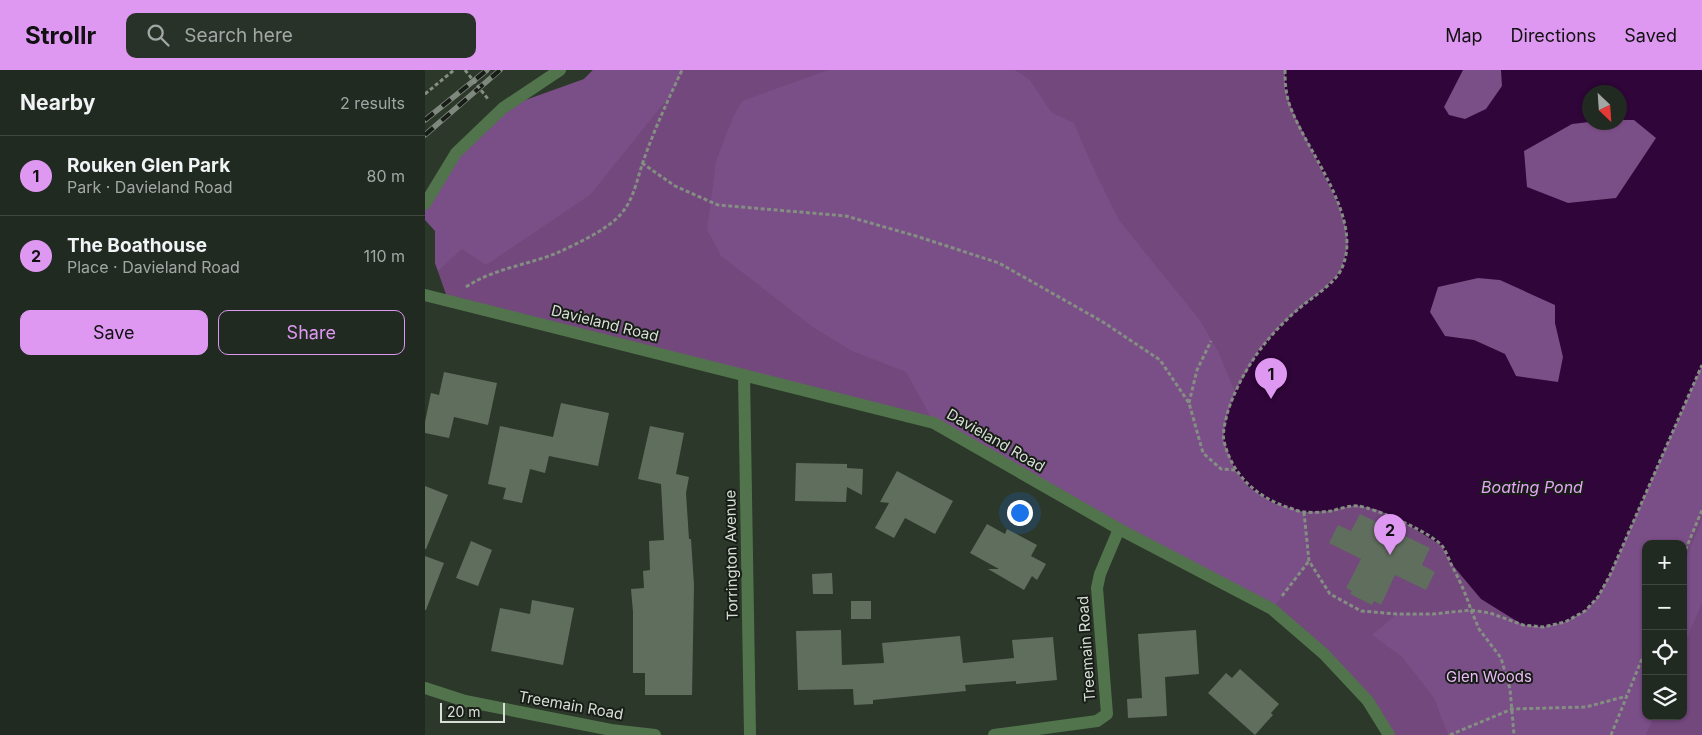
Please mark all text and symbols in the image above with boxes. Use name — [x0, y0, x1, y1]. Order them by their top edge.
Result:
search box — [126, 13, 476, 58]
text: Strollr — [25, 21, 96, 50]
icon: search — [144, 21, 172, 49]
text: Search here — [184, 24, 293, 47]
text: Map — [1445, 25, 1483, 46]
text: Directions — [1511, 25, 1596, 46]
text: Saved — [1624, 25, 1677, 46]
north arrow — [1582, 85, 1627, 130]
text: Nearby — [20, 90, 95, 115]
text: 2 results — [340, 93, 405, 113]
text: Rouken Glen Park — [67, 154, 230, 177]
text: 1 — [33, 166, 39, 186]
text: 80 m — [366, 166, 405, 186]
text: Park · Davieland Road — [67, 177, 233, 197]
text: The Boathouse — [67, 234, 207, 257]
text: 2 — [31, 246, 41, 266]
text: 110 m — [363, 246, 405, 266]
text: Place · Davieland Road — [67, 257, 240, 277]
street label: Davieland Road — [549, 300, 661, 346]
button: Save — [20, 310, 208, 355]
button: Share — [218, 310, 405, 355]
pin: 1 — [1255, 358, 1287, 399]
street label: Davieland Road — [943, 404, 1049, 476]
water label: Boating Pond — [1481, 477, 1583, 497]
street label: Torrington Avenue — [720, 490, 742, 620]
your location — [1007, 500, 1033, 526]
pin: 2 — [1374, 514, 1406, 555]
map controls — [1642, 540, 1687, 720]
button: + — [1642, 540, 1687, 585]
button: − — [1642, 585, 1687, 630]
street label: Treemain Road — [1073, 595, 1099, 703]
button: locate — [1642, 630, 1687, 675]
park label: Glen Woods — [1446, 667, 1532, 686]
button: layers — [1642, 675, 1687, 720]
street label: Treemain Road — [517, 686, 625, 724]
scale bar — [440, 700, 505, 723]
text: 20 m — [447, 703, 481, 720]

